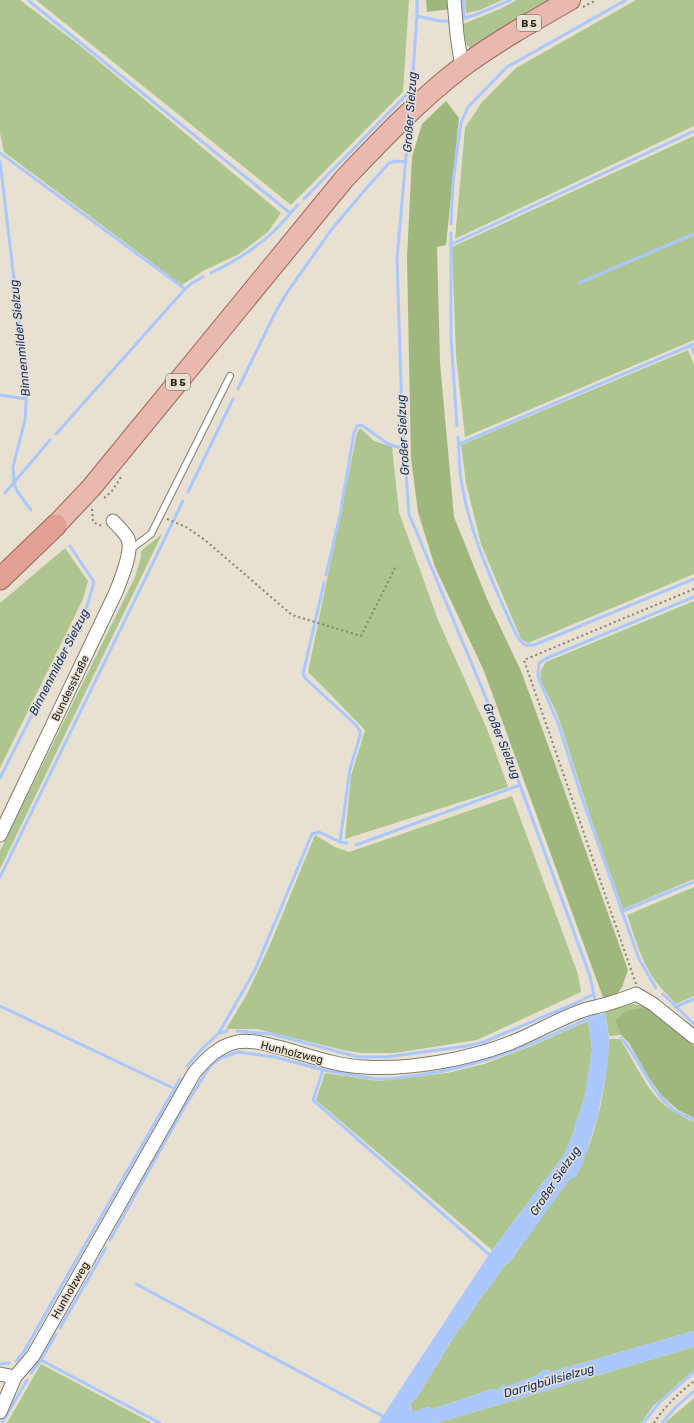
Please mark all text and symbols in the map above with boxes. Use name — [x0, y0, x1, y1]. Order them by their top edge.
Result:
road number: B 5 — [517, 15, 541, 31]
water label: Großer Sielzug — [400, 71, 420, 153]
water label: Binnenmilder Sielzug — [7, 279, 33, 397]
road number: B 5 — [166, 374, 190, 390]
water label: Großer Sielzug — [394, 394, 412, 476]
water label: Binnenmilder Sielzug — [26, 606, 92, 718]
street label: Bundesstraße — [49, 653, 92, 723]
water label: Großer Sielzug — [480, 701, 524, 781]
street label: Hunholzweg — [259, 1038, 324, 1067]
water label: Großer Sielzug — [527, 1143, 583, 1219]
street label: Hunholzweg — [49, 1259, 92, 1321]
water label: Darrigbüllsielzug — [502, 1361, 596, 1401]

